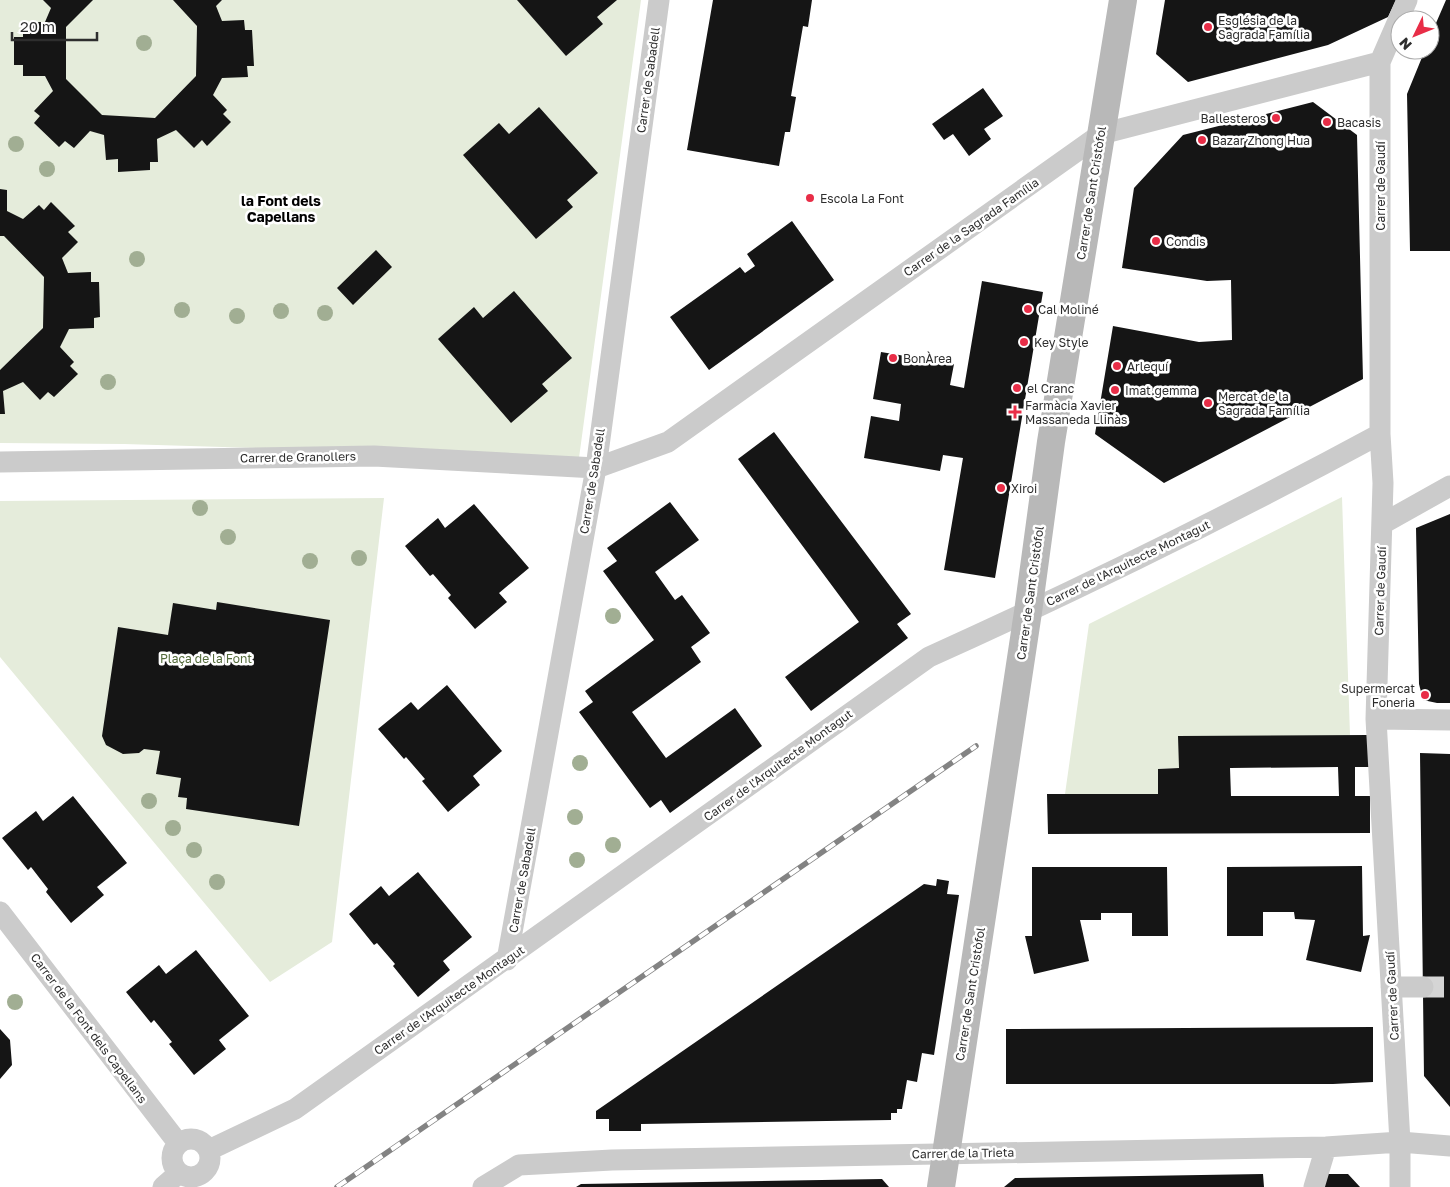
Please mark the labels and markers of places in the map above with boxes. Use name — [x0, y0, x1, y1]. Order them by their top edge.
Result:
place label: Església de la Sagrada Família — [1218, 13, 1310, 42]
marker: Església de la Sagrada Família — [1202, 21, 1214, 33]
place label: Ballesteros — [1200, 111, 1266, 126]
marker: Ballesteros — [1270, 112, 1282, 124]
place label: Bacasis — [1337, 115, 1381, 130]
marker: Bacasis — [1321, 116, 1333, 128]
place label: Bazar Zhong Hua — [1212, 133, 1310, 148]
marker: Bazar Zhong Hua — [1196, 134, 1208, 146]
place label: Escola La Font — [820, 191, 904, 206]
marker: Escola La Font — [804, 192, 816, 204]
place label: Condis — [1166, 234, 1206, 249]
marker: Condis — [1150, 235, 1162, 247]
place label: Cal Moliné — [1038, 302, 1099, 317]
marker: Cal Moliné — [1022, 303, 1034, 315]
place label: Key Style — [1034, 335, 1088, 350]
marker: Key Style — [1018, 336, 1030, 348]
place label: BonÀrea — [903, 351, 952, 366]
marker: BonÀrea — [887, 352, 899, 364]
place label: Arlequí — [1127, 359, 1169, 374]
marker: Arlequí — [1111, 360, 1123, 372]
place label: el Cranc — [1027, 381, 1075, 396]
marker: el Cranc — [1011, 382, 1023, 394]
place label: Imat.gemma — [1125, 383, 1197, 398]
marker: Imat.gemma — [1109, 384, 1121, 396]
place label: Mercat de la Sagrada Família — [1218, 389, 1310, 418]
marker: Mercat de la Sagrada Família — [1202, 397, 1214, 409]
place label: Farmàcia Xavier Massaneda Llinàs — [1025, 398, 1127, 427]
marker: Farmàcia Xavier Massaneda Llinàs — [1009, 406, 1021, 418]
place label: Xiroi — [1011, 481, 1037, 496]
marker: Xiroi — [995, 482, 1007, 494]
place label: Supermercat Foneria — [1341, 681, 1415, 710]
marker: Supermercat Foneria — [1419, 689, 1431, 701]

